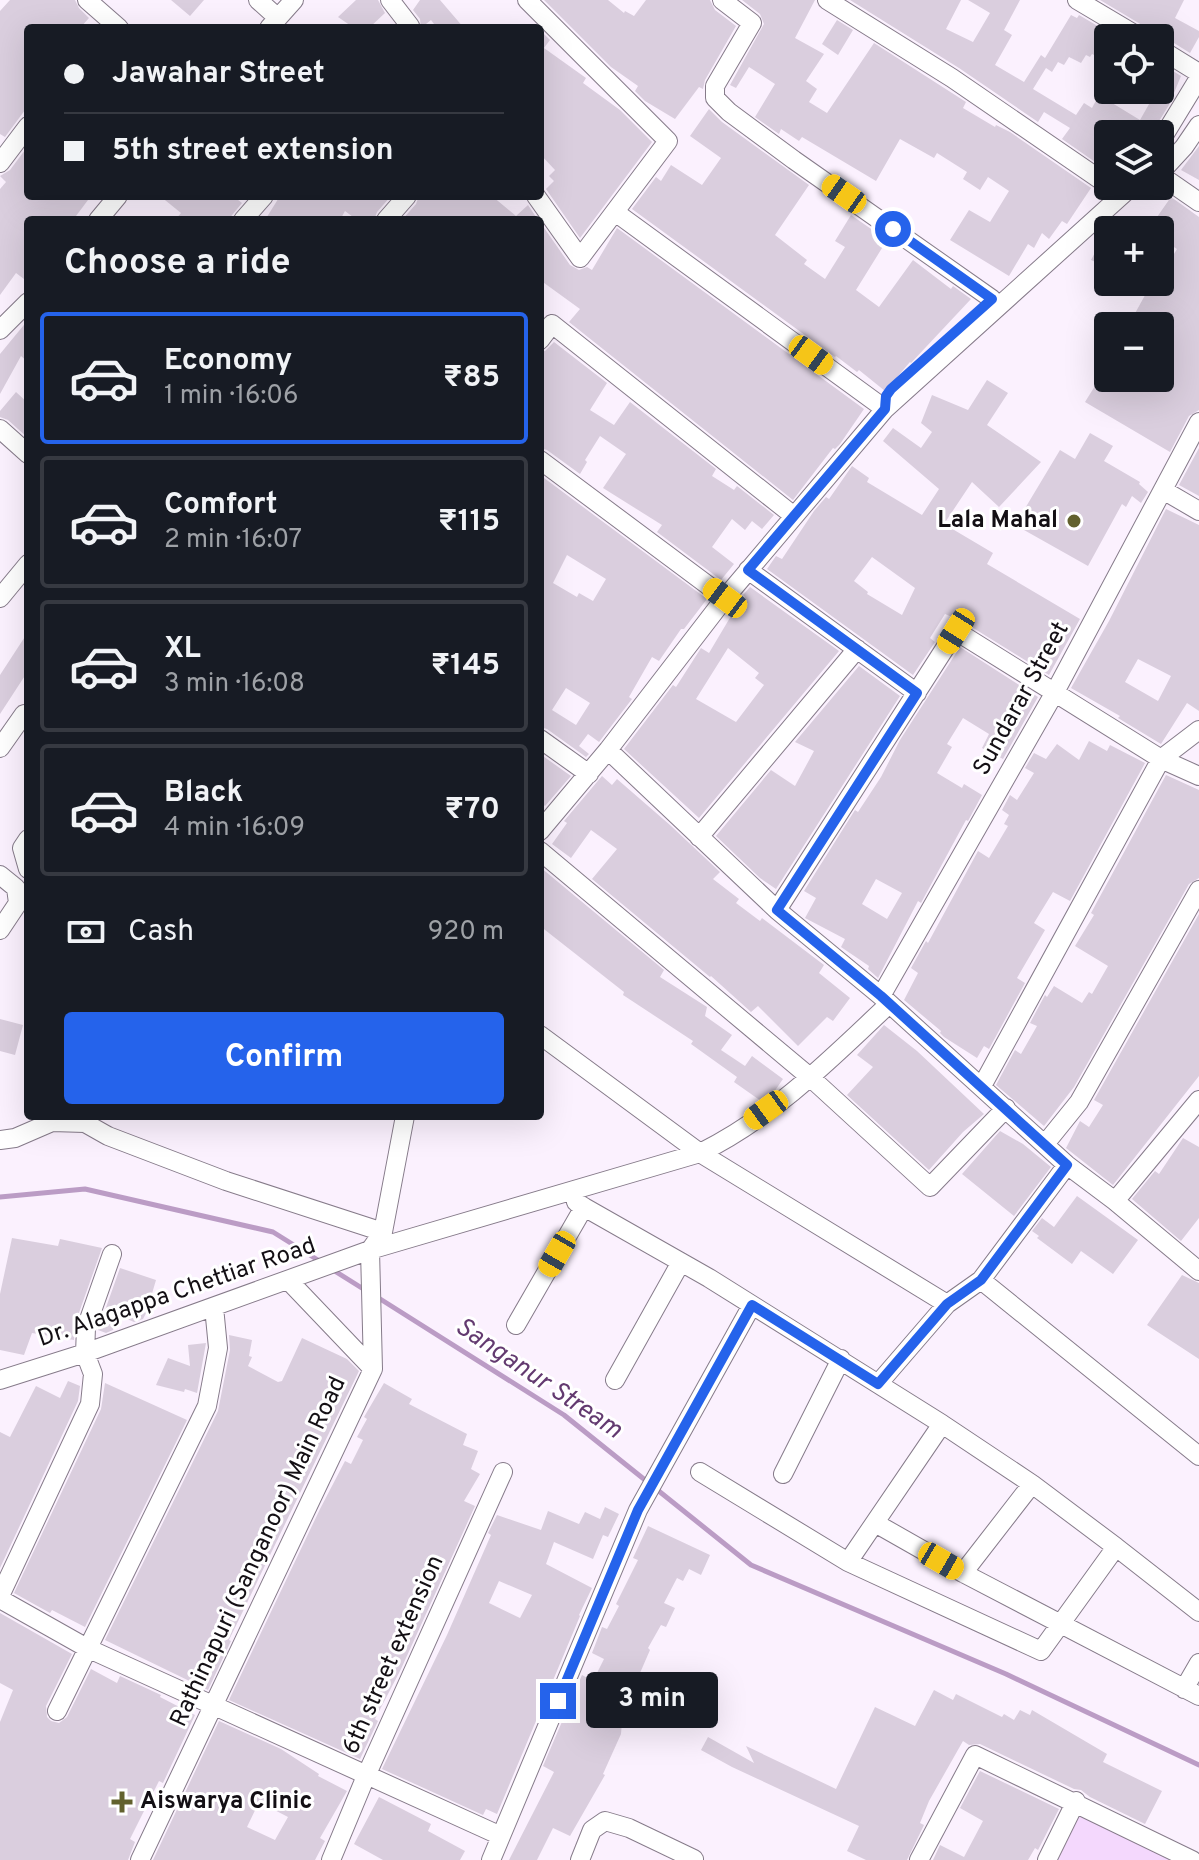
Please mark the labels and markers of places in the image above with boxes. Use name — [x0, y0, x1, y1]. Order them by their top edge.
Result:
place label: Lala Mahal — [937, 506, 1058, 536]
marker: Lala Mahal — [1065, 512, 1083, 530]
place label: Aiswarya Clinic — [140, 1787, 312, 1817]
marker: Aiswarya Clinic — [111, 1791, 133, 1813]

